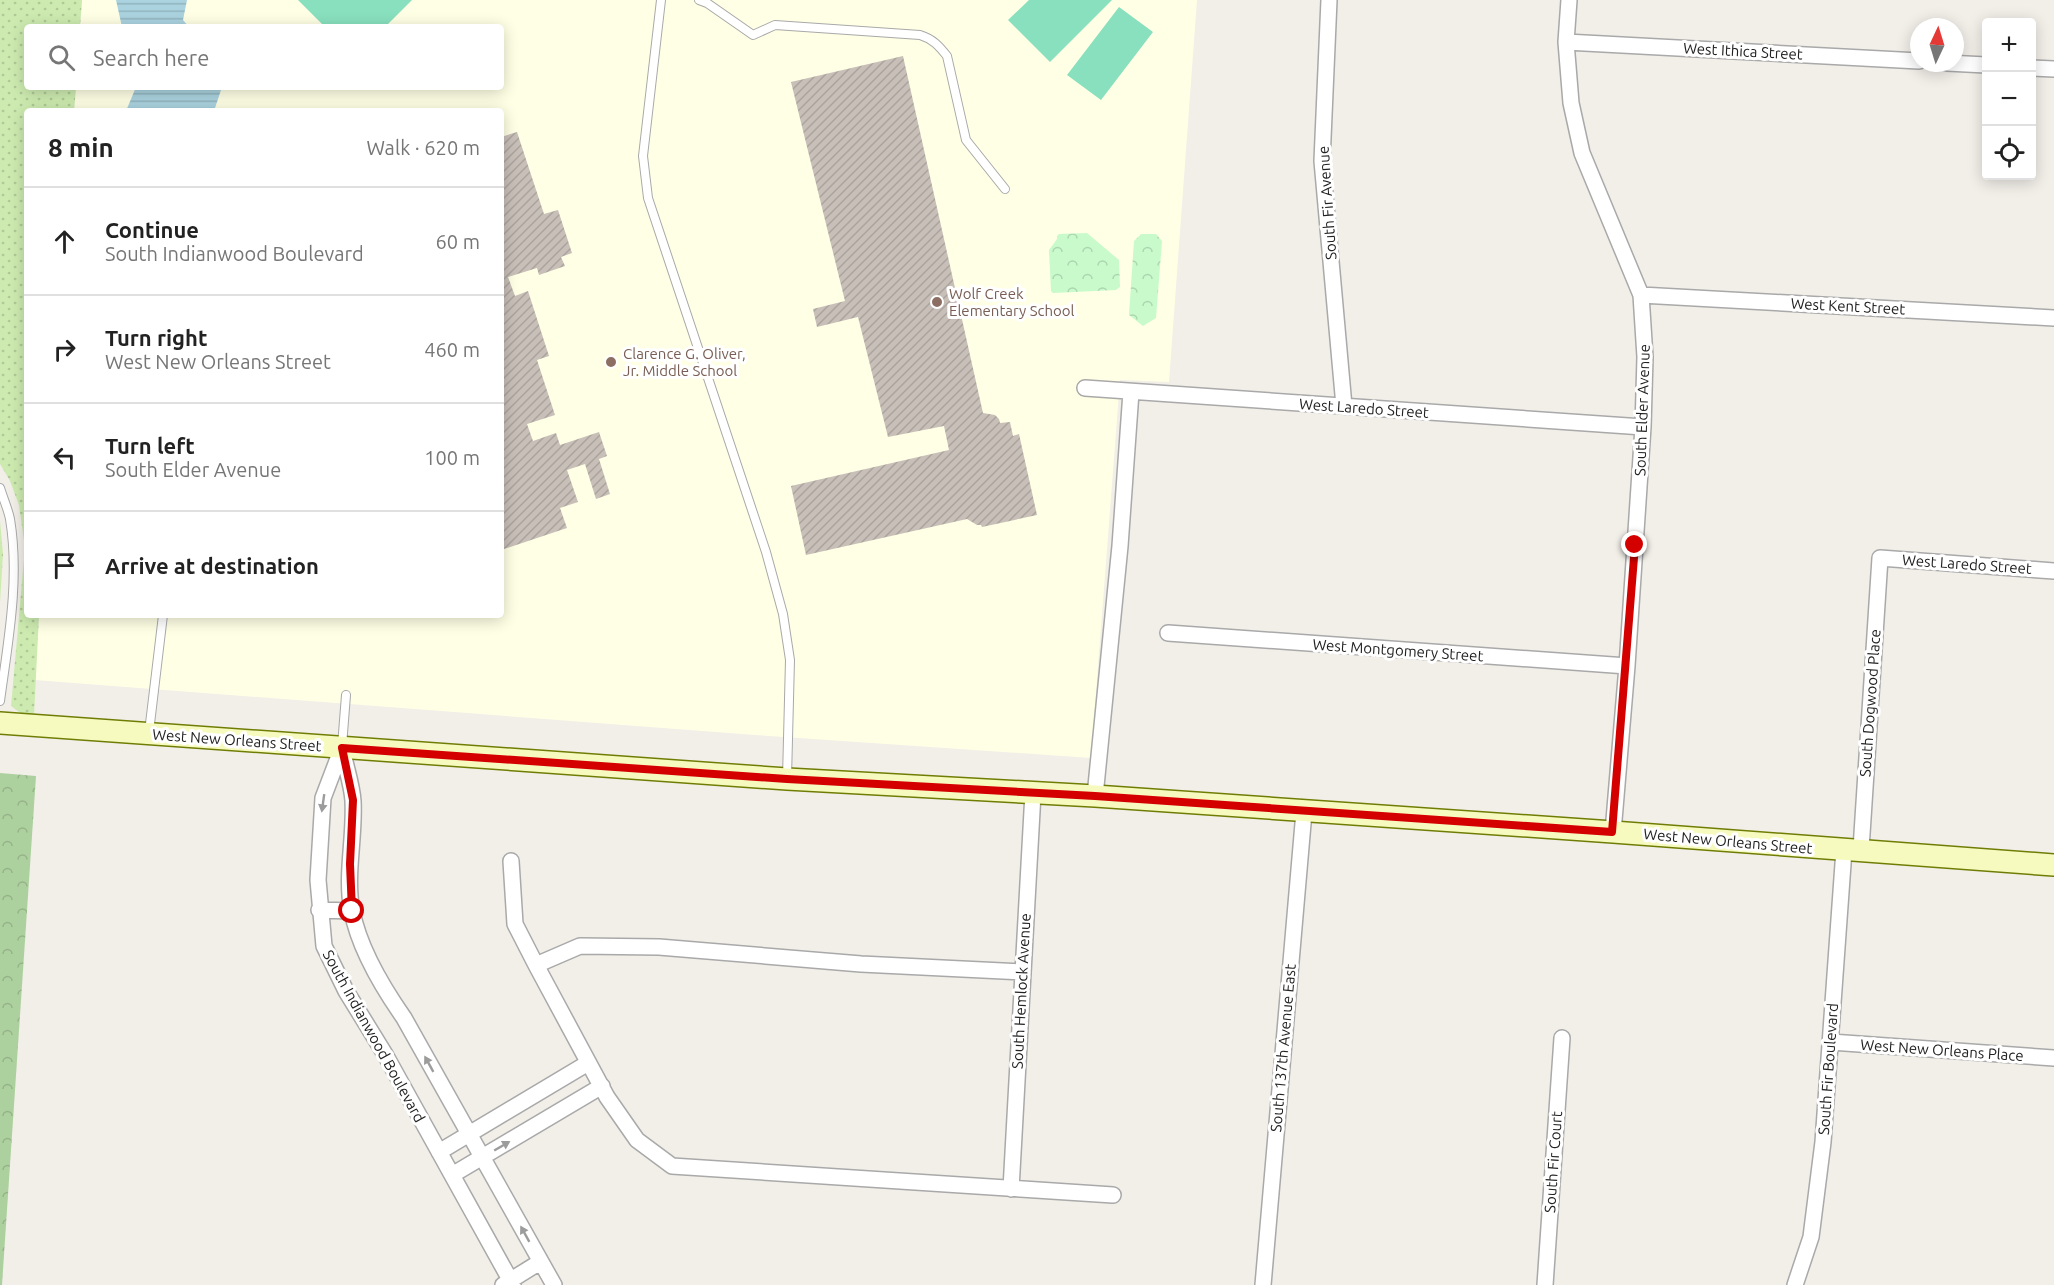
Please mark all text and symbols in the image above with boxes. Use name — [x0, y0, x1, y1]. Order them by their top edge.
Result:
north arrow — [1910, 18, 1964, 72]
map controls — [1982, 18, 2036, 180]
button: + — [1982, 18, 2036, 72]
search box — [24, 24, 504, 90]
street label: West Ithica Street — [1683, 39, 1803, 63]
icon: search — [45, 41, 78, 74]
text: Search here — [93, 45, 209, 70]
button: − — [1982, 72, 2036, 126]
button: locate — [1982, 126, 2036, 180]
text: 8 min — [48, 133, 114, 162]
text: Walk · 620 m — [367, 136, 480, 159]
street label: South Fir Avenue — [1315, 145, 1339, 261]
text: Continue — [105, 217, 199, 242]
icon: ahead — [48, 225, 81, 258]
text: 60 m — [436, 230, 480, 253]
text: South Indianwood Boulevard — [105, 242, 364, 265]
place label: Wolf Creek Elementary School — [949, 285, 1075, 319]
marker: Wolf Creek Elementary School — [930, 295, 944, 309]
street label: West Kent Street — [1790, 295, 1906, 317]
text: Turn right — [105, 325, 207, 350]
icon: right — [48, 333, 81, 366]
text: 460 m — [424, 338, 480, 361]
street label: South Elder Avenue — [1631, 344, 1653, 476]
place label: Clarence G. Oliver, Jr. Middle School — [623, 345, 746, 379]
text: West New Orleans Street — [105, 350, 331, 373]
marker: Clarence G. Oliver, Jr. Middle School — [604, 355, 618, 369]
street label: West Laredo Street — [1299, 395, 1430, 421]
text: Turn left — [105, 433, 195, 458]
icon: left — [48, 441, 81, 474]
text: 100 m — [424, 446, 480, 469]
text: South Elder Avenue — [105, 458, 281, 481]
route end — [1621, 531, 1647, 557]
icon: arrive — [48, 549, 81, 582]
street label: West Laredo Street — [1902, 551, 2033, 577]
text: Arrive at destination — [105, 553, 319, 578]
street label: South Dogwood Place — [1856, 628, 1884, 778]
street label: West Montgomery Street — [1312, 636, 1484, 664]
street label: West New Orleans Street — [152, 726, 322, 754]
one-way arrow — [319, 794, 328, 813]
street label: West New Orleans Street — [1643, 825, 1813, 857]
route start — [338, 897, 364, 923]
street label: South Hemlock Avenue — [1008, 913, 1034, 1069]
street label: South Indianwood Boulevard — [320, 947, 428, 1125]
street label: South 137th Avenue East — [1267, 963, 1299, 1133]
street label: South Fir Boulevard — [1815, 1002, 1841, 1136]
street label: West New Orleans Place — [1860, 1036, 2024, 1064]
one-way arrow — [424, 1055, 434, 1072]
street label: South Fir Court — [1541, 1111, 1565, 1213]
one-way arrow — [494, 1141, 511, 1151]
one-way arrow — [520, 1226, 530, 1243]

